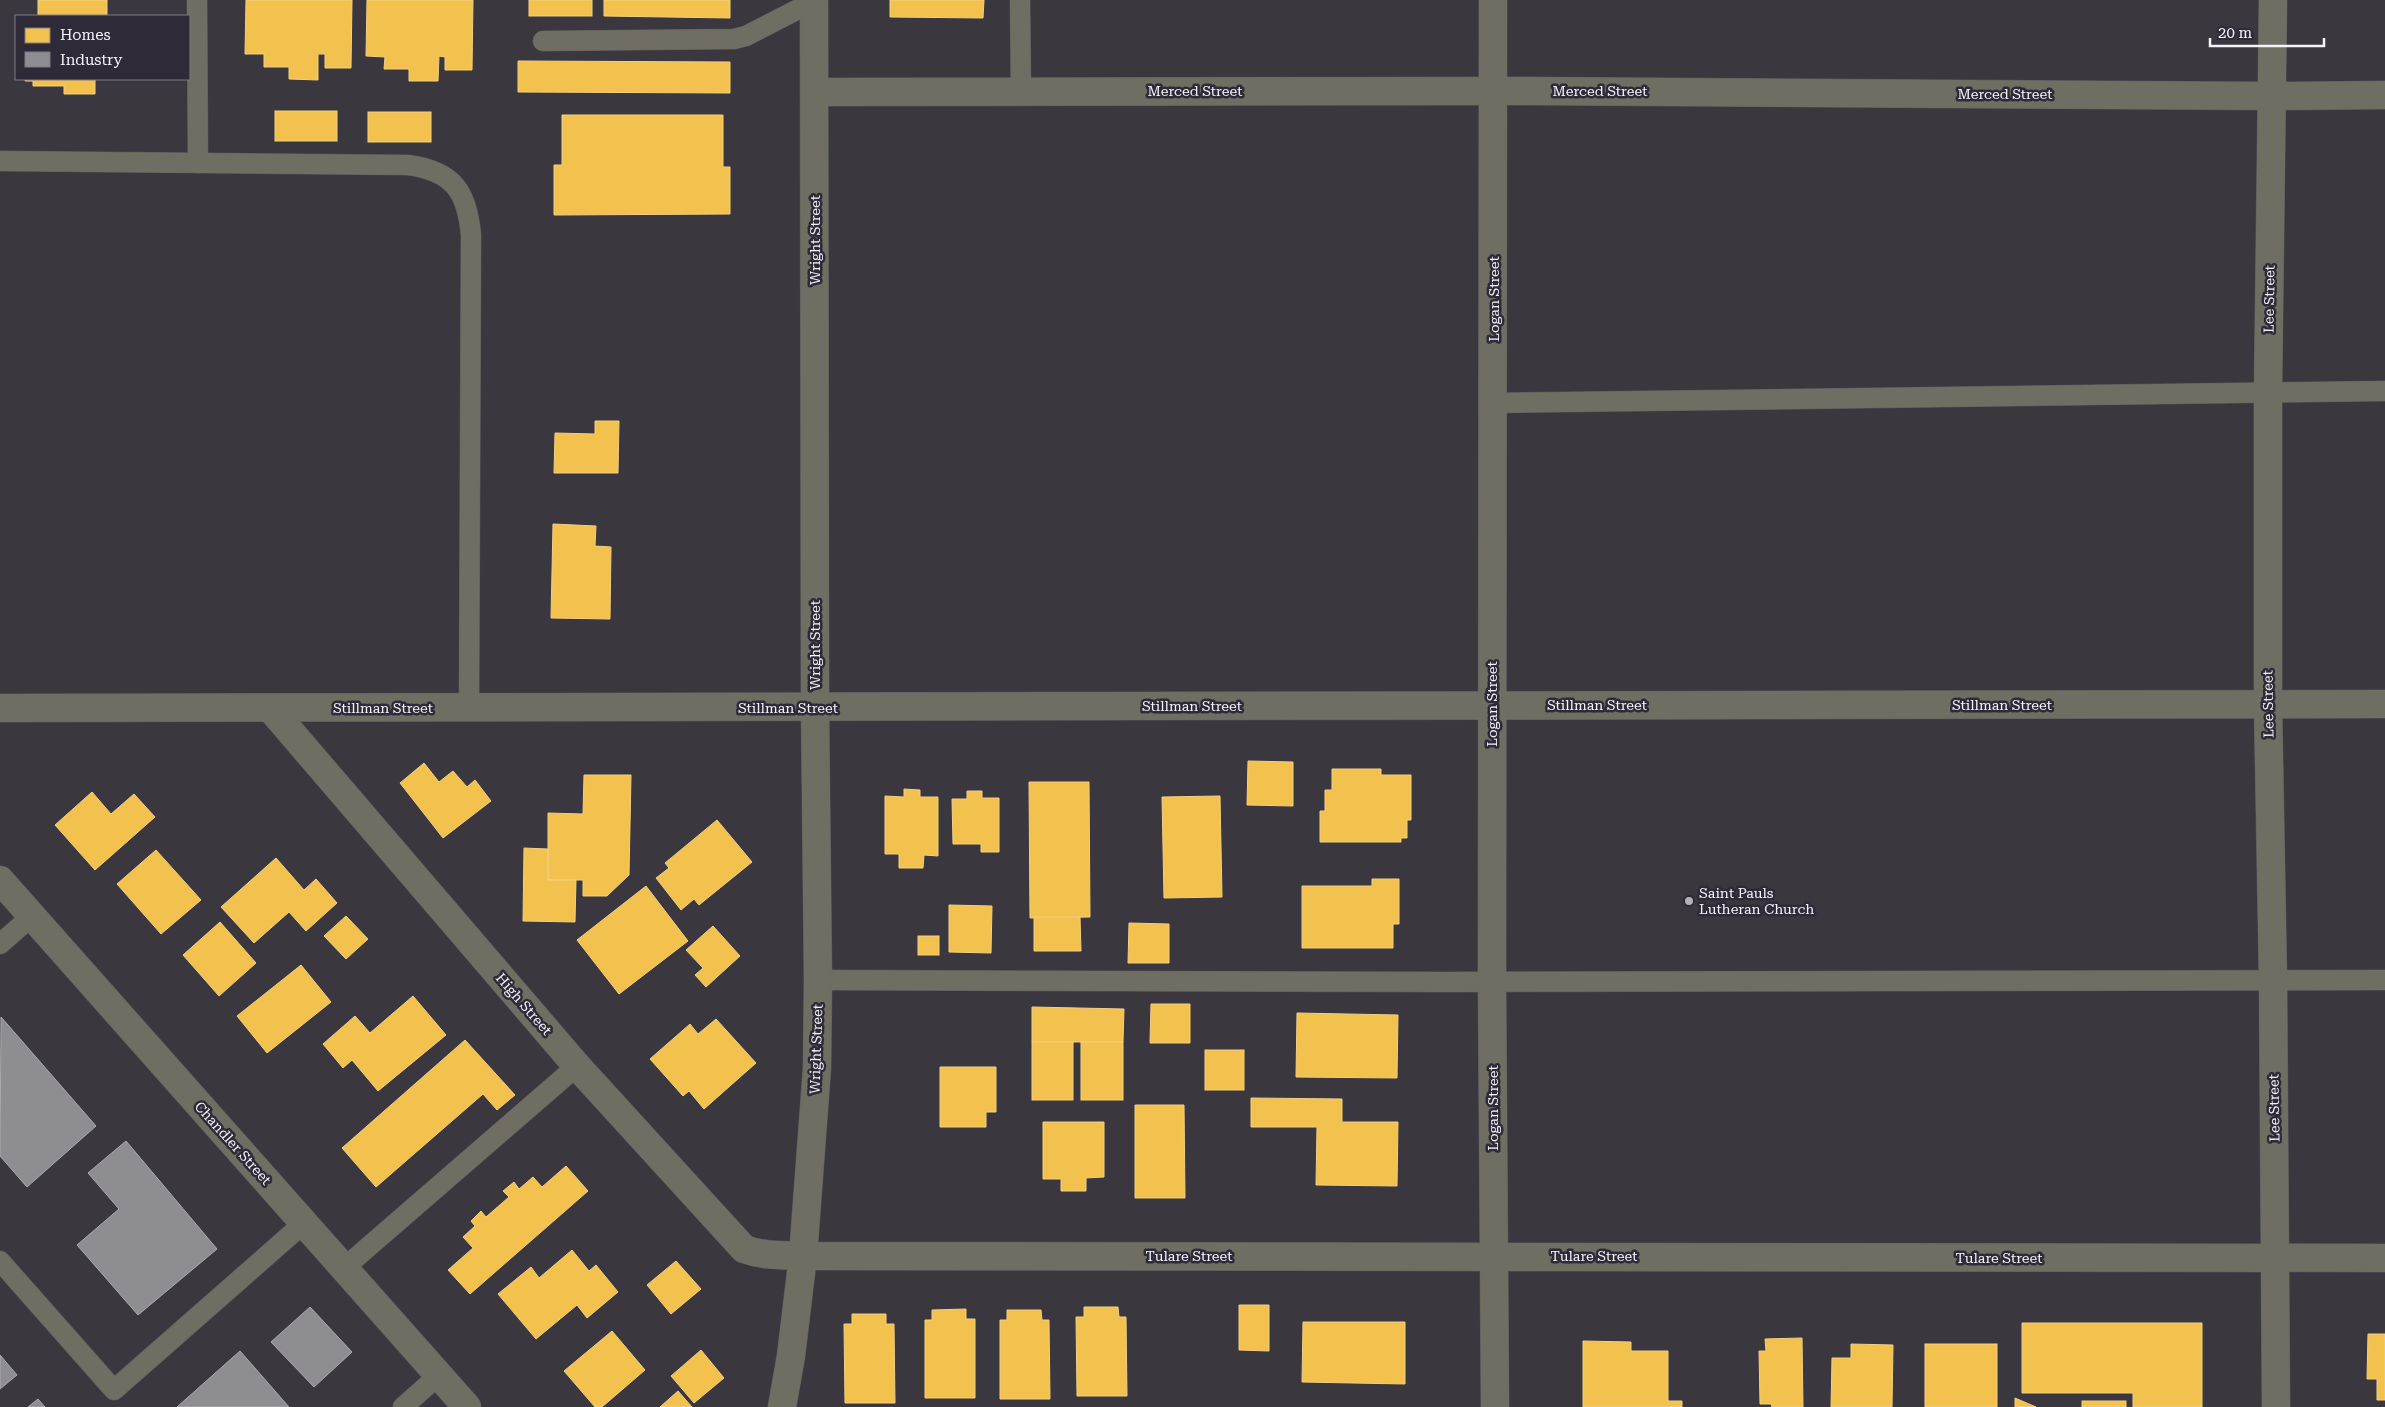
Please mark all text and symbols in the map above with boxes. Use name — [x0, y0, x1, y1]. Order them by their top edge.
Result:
legend — [15, 15, 190, 80]
scale bar — [2210, 15, 2324, 47]
text: 20 m — [2218, 24, 2253, 42]
text: Homes — [60, 26, 111, 44]
text: Industry — [60, 51, 122, 69]
street label: Merced Street — [1148, 83, 1242, 99]
street label: Merced Street — [1553, 83, 1647, 99]
street label: Merced Street — [1958, 86, 2052, 102]
street label: Wright Street — [807, 195, 823, 285]
street label: Logan Street — [1486, 256, 1502, 342]
street label: Lee Street — [2260, 265, 2278, 333]
street label: Wright Street — [807, 600, 823, 690]
street label: Logan Street — [1484, 661, 1500, 747]
street label: Lee Street — [2259, 670, 2277, 738]
street label: Stillman Street — [1547, 697, 1647, 713]
street label: Stillman Street — [1952, 697, 2052, 713]
street label: Stillman Street — [1142, 698, 1242, 714]
street label: Stillman Street — [333, 700, 433, 716]
street label: Stillman Street — [738, 700, 838, 716]
place label: Saint Pauls Lutheran Church — [1699, 885, 1814, 917]
marker: Saint Pauls Lutheran Church — [1683, 895, 1695, 907]
street label: High Street — [493, 970, 555, 1038]
street label: Wright Street — [806, 1004, 826, 1094]
street label: Logan Street — [1485, 1065, 1501, 1151]
street label: Lee Street — [2265, 1074, 2283, 1142]
street label: Chandler Street — [192, 1098, 274, 1188]
street label: Tulare Street — [1146, 1248, 1232, 1264]
street label: Tulare Street — [1551, 1248, 1637, 1264]
street label: Tulare Street — [1956, 1250, 2042, 1266]

